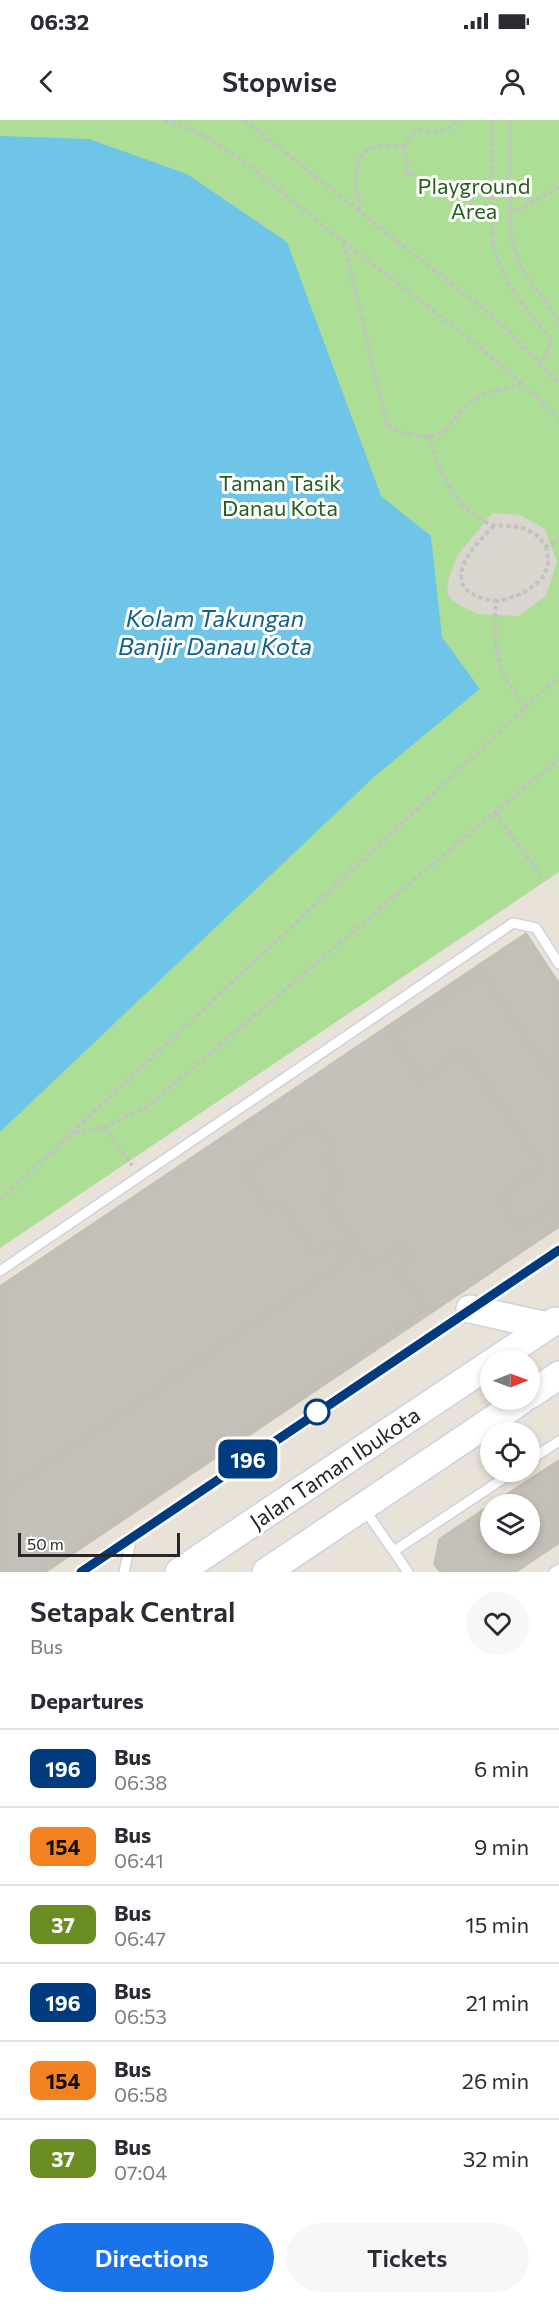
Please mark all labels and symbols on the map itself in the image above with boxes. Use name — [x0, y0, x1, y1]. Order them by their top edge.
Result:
park label: Playground Area — [418, 172, 530, 224]
park label: Taman Tasik Danau Kota — [219, 469, 341, 521]
water label: Kolam Takungan Banjir Danau Kota — [118, 603, 312, 660]
north arrow — [480, 1350, 540, 1410]
unlabelled marker — [304, 1399, 330, 1425]
street label: Jalan Taman Ibukota — [245, 1401, 425, 1535]
line badge: 196 — [214, 1440, 282, 1478]
scale bar — [18, 1530, 180, 1558]

